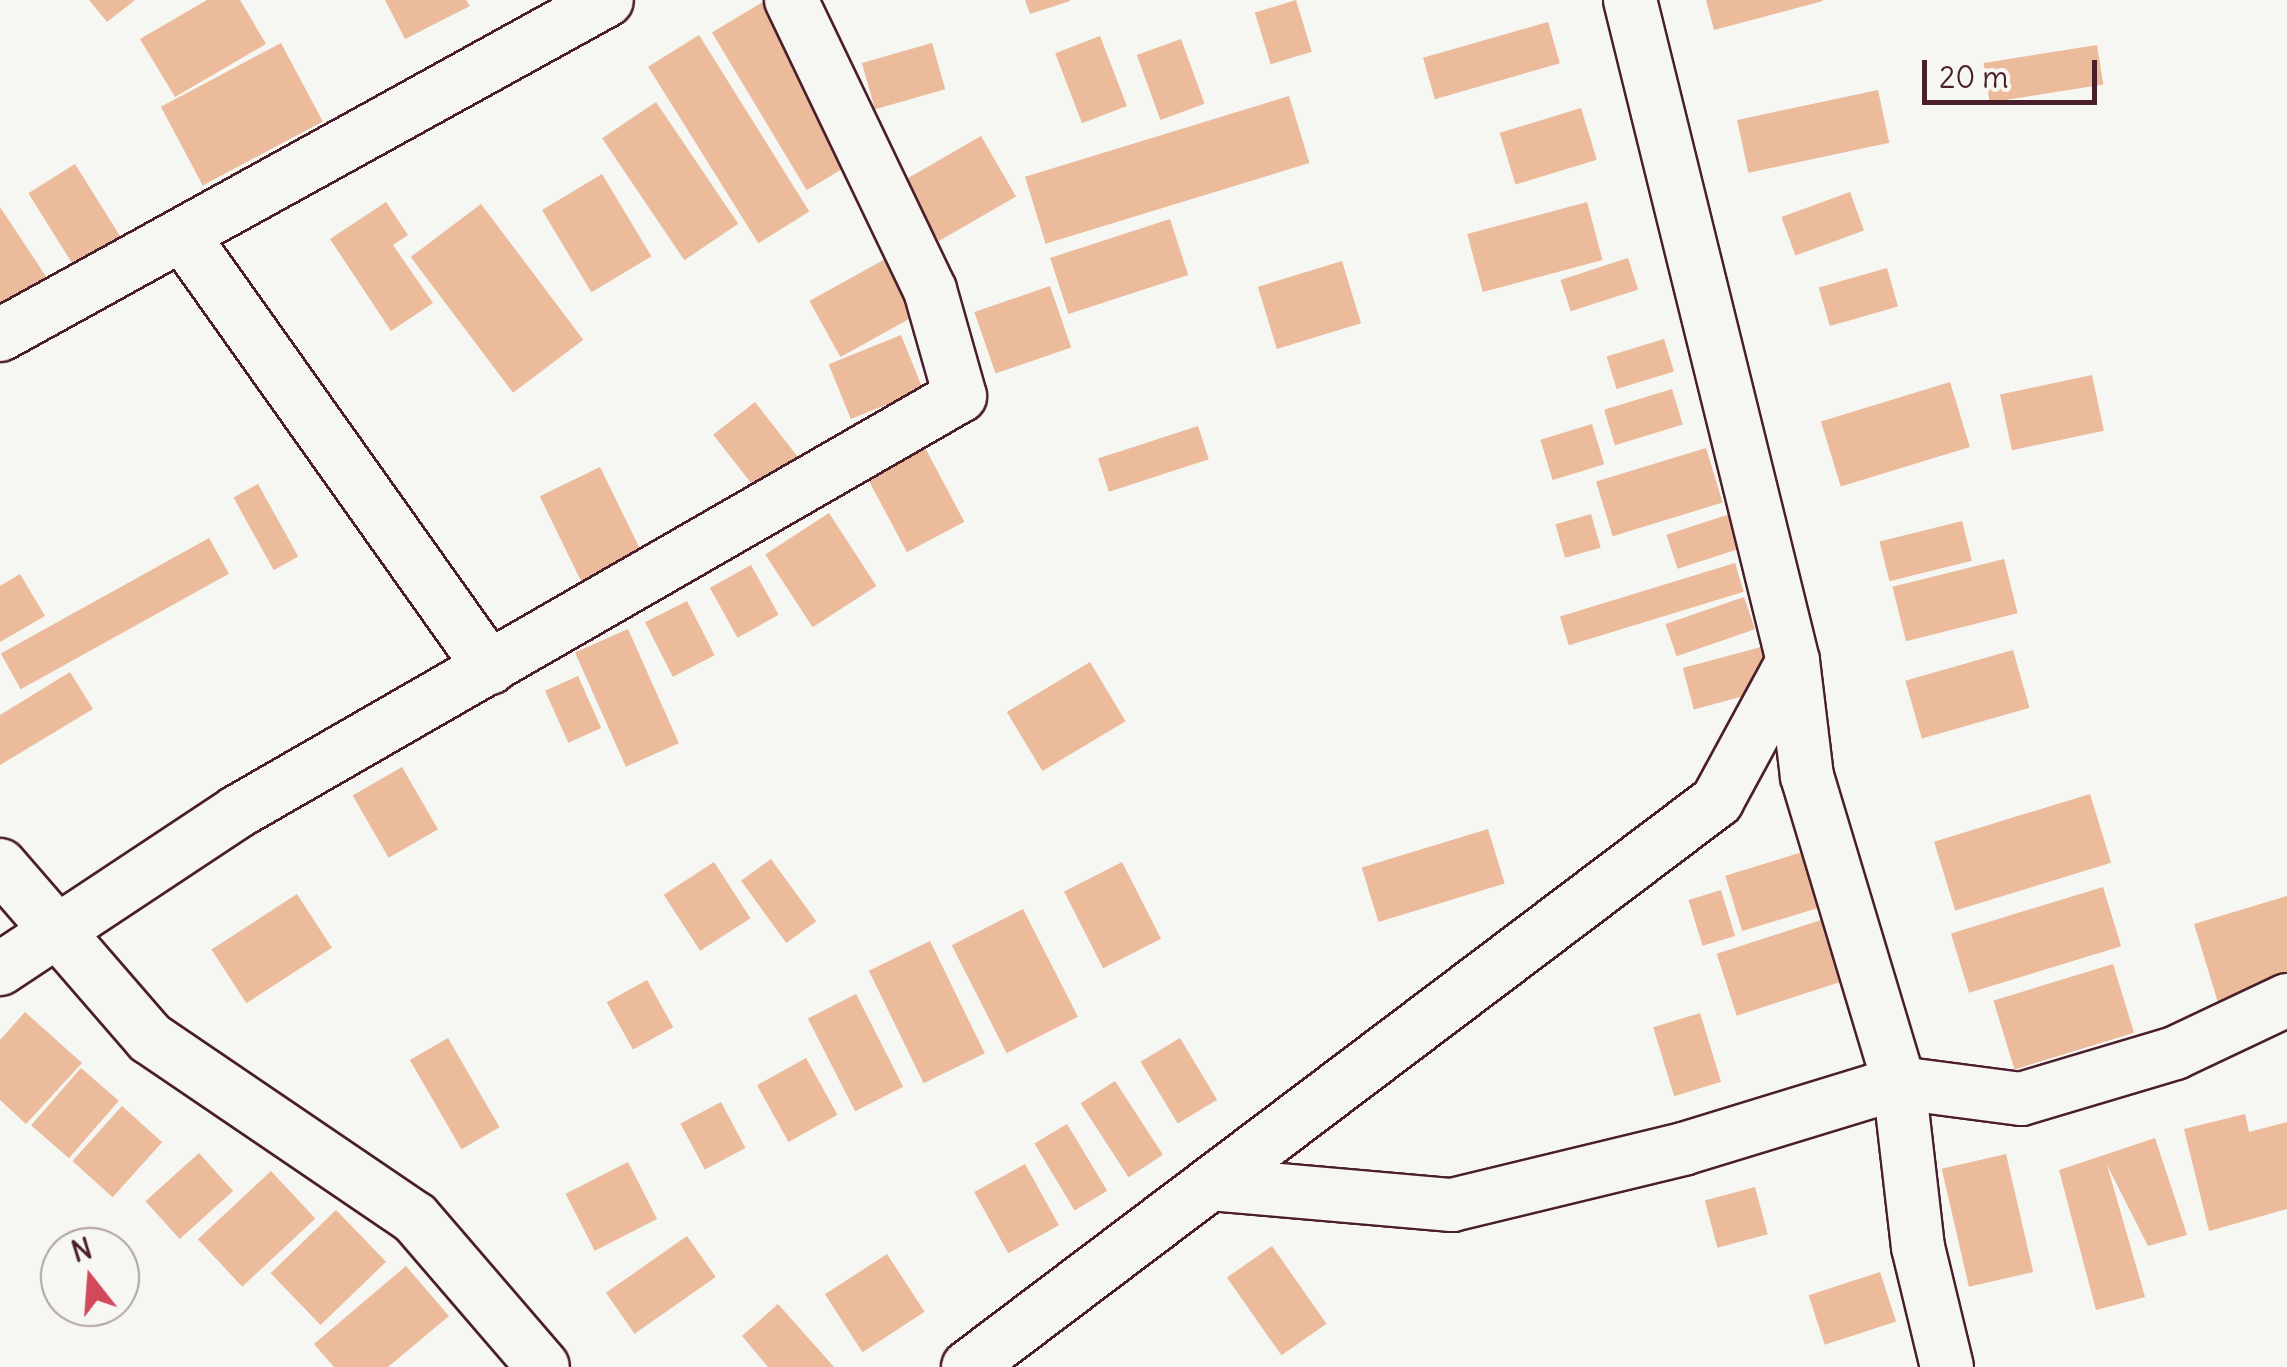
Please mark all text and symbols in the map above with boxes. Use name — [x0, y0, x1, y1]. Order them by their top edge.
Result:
scale bar — [1927, 40, 2102, 102]
text: 20 m — [1939, 58, 2009, 96]
north arrow — [40, 1227, 140, 1327]
text: N — [67, 1230, 96, 1270]

